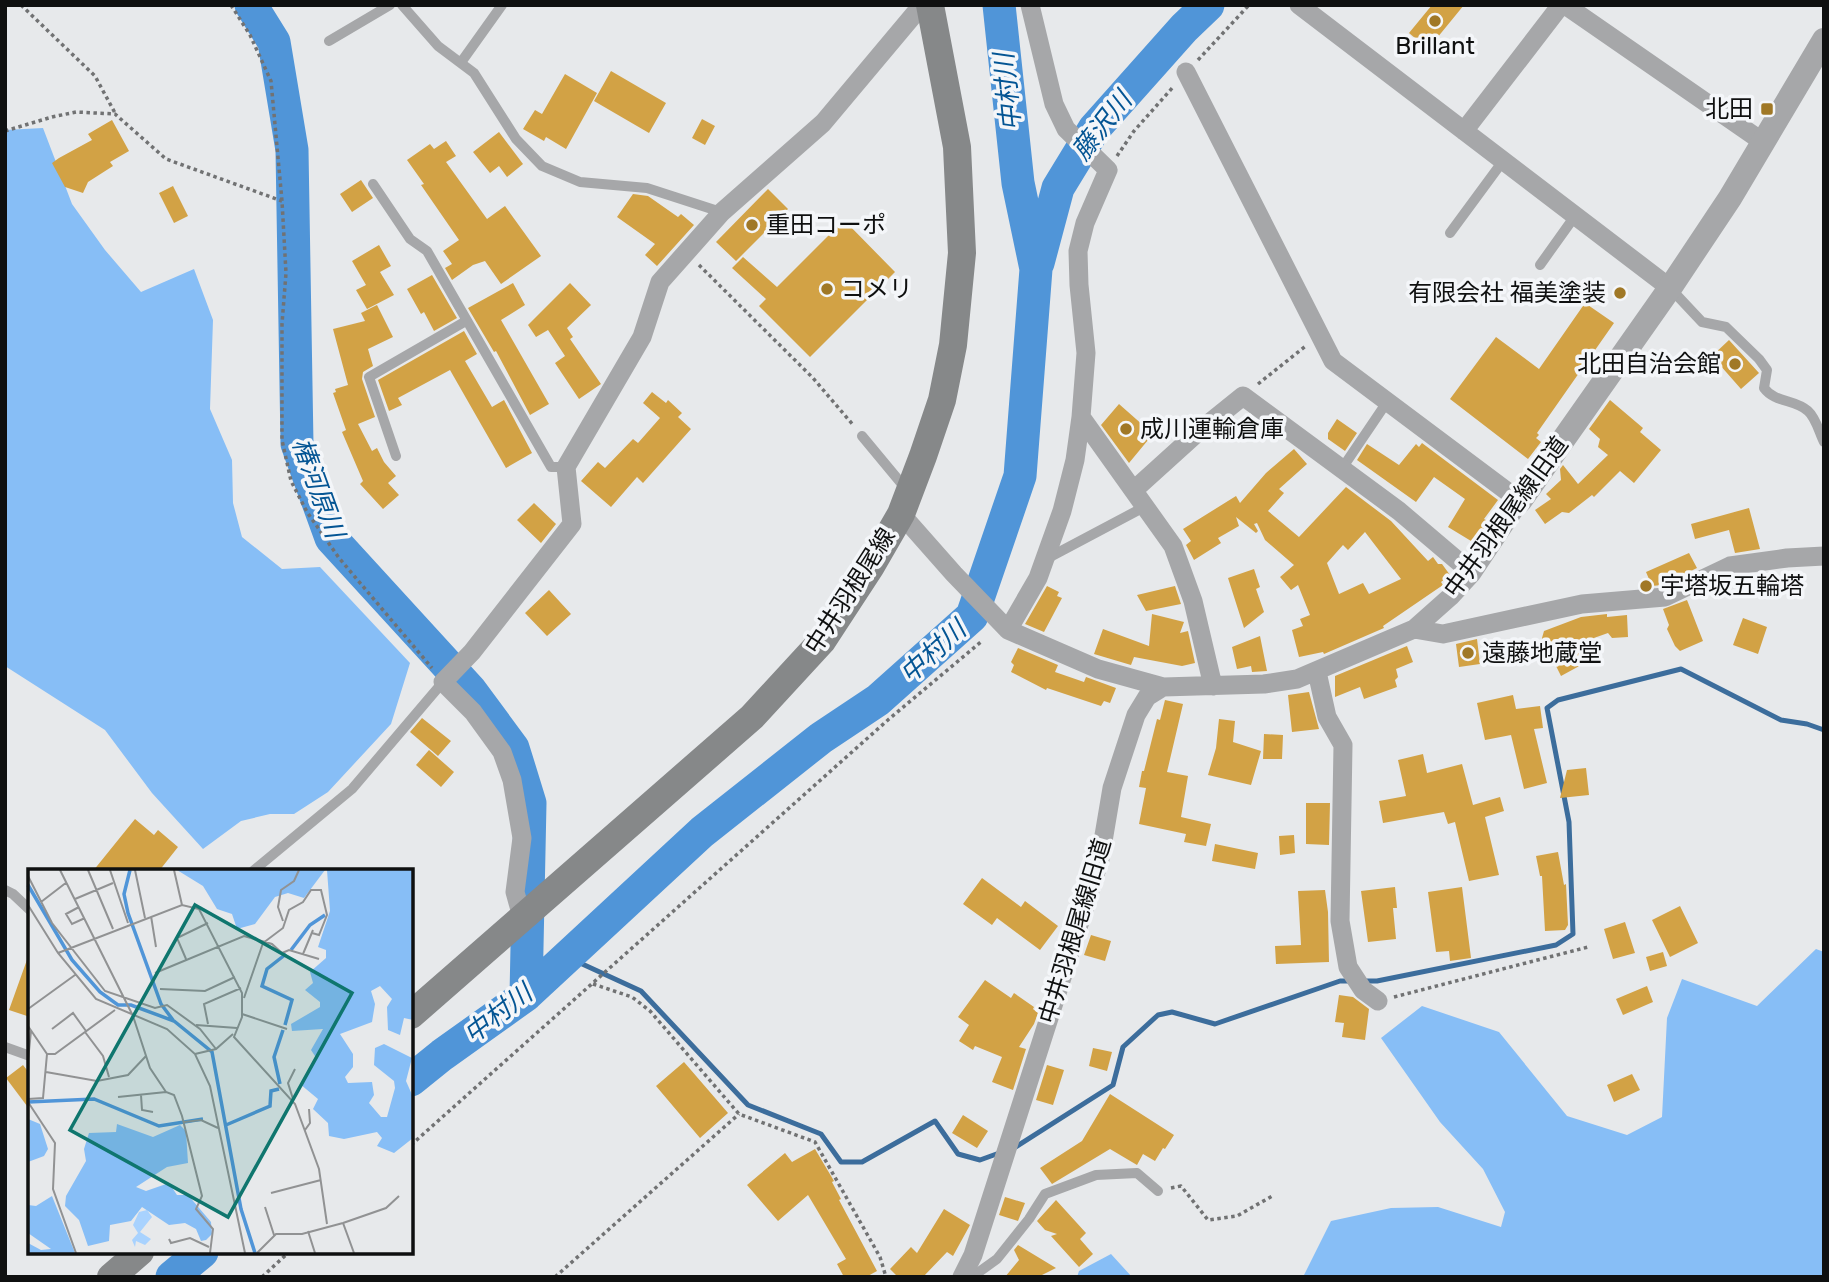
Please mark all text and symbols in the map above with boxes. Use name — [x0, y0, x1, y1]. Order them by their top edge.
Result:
marker: Brillant — [1427, 13, 1443, 29]
place label: Brillant — [1395, 32, 1475, 60]
water label: 中村川 — [988, 49, 1027, 132]
water label: 藤沢川 — [1066, 83, 1140, 166]
place label: 北田 — [1705, 95, 1753, 123]
marker: 北田 — [1759, 101, 1775, 117]
place label: 重田コーポ — [766, 211, 886, 239]
marker: 重田コーポ — [744, 217, 760, 233]
place label: コメリ — [841, 275, 913, 303]
place label: 有限会社 福美塗装 — [1408, 279, 1606, 307]
marker: コメリ — [819, 281, 835, 297]
marker: 有限会社 福美塗装 — [1612, 285, 1628, 301]
place label: 北田自治会館 — [1577, 350, 1721, 378]
marker: 北田自治会館 — [1727, 356, 1743, 372]
place label: 成川運輸倉庫 — [1140, 415, 1284, 443]
marker: 成川運輸倉庫 — [1118, 421, 1134, 437]
street label: 中井羽根尾線旧道 — [1438, 431, 1574, 603]
water label: 椿河原川 — [286, 434, 351, 545]
street label: 中井羽根尾線 — [799, 523, 901, 659]
place label: 宇塔坂五輪塔 — [1660, 572, 1804, 600]
marker: 宇塔坂五輪塔 — [1638, 578, 1654, 594]
water label: 中村川 — [894, 612, 975, 690]
place label: 遠藤地蔵堂 — [1482, 639, 1602, 667]
marker: 遠藤地蔵堂 — [1460, 645, 1476, 661]
street label: 中井羽根尾線旧道 — [1034, 835, 1116, 1027]
inset map — [28, 869, 413, 1254]
water label: 中村川 — [458, 976, 541, 1050]

